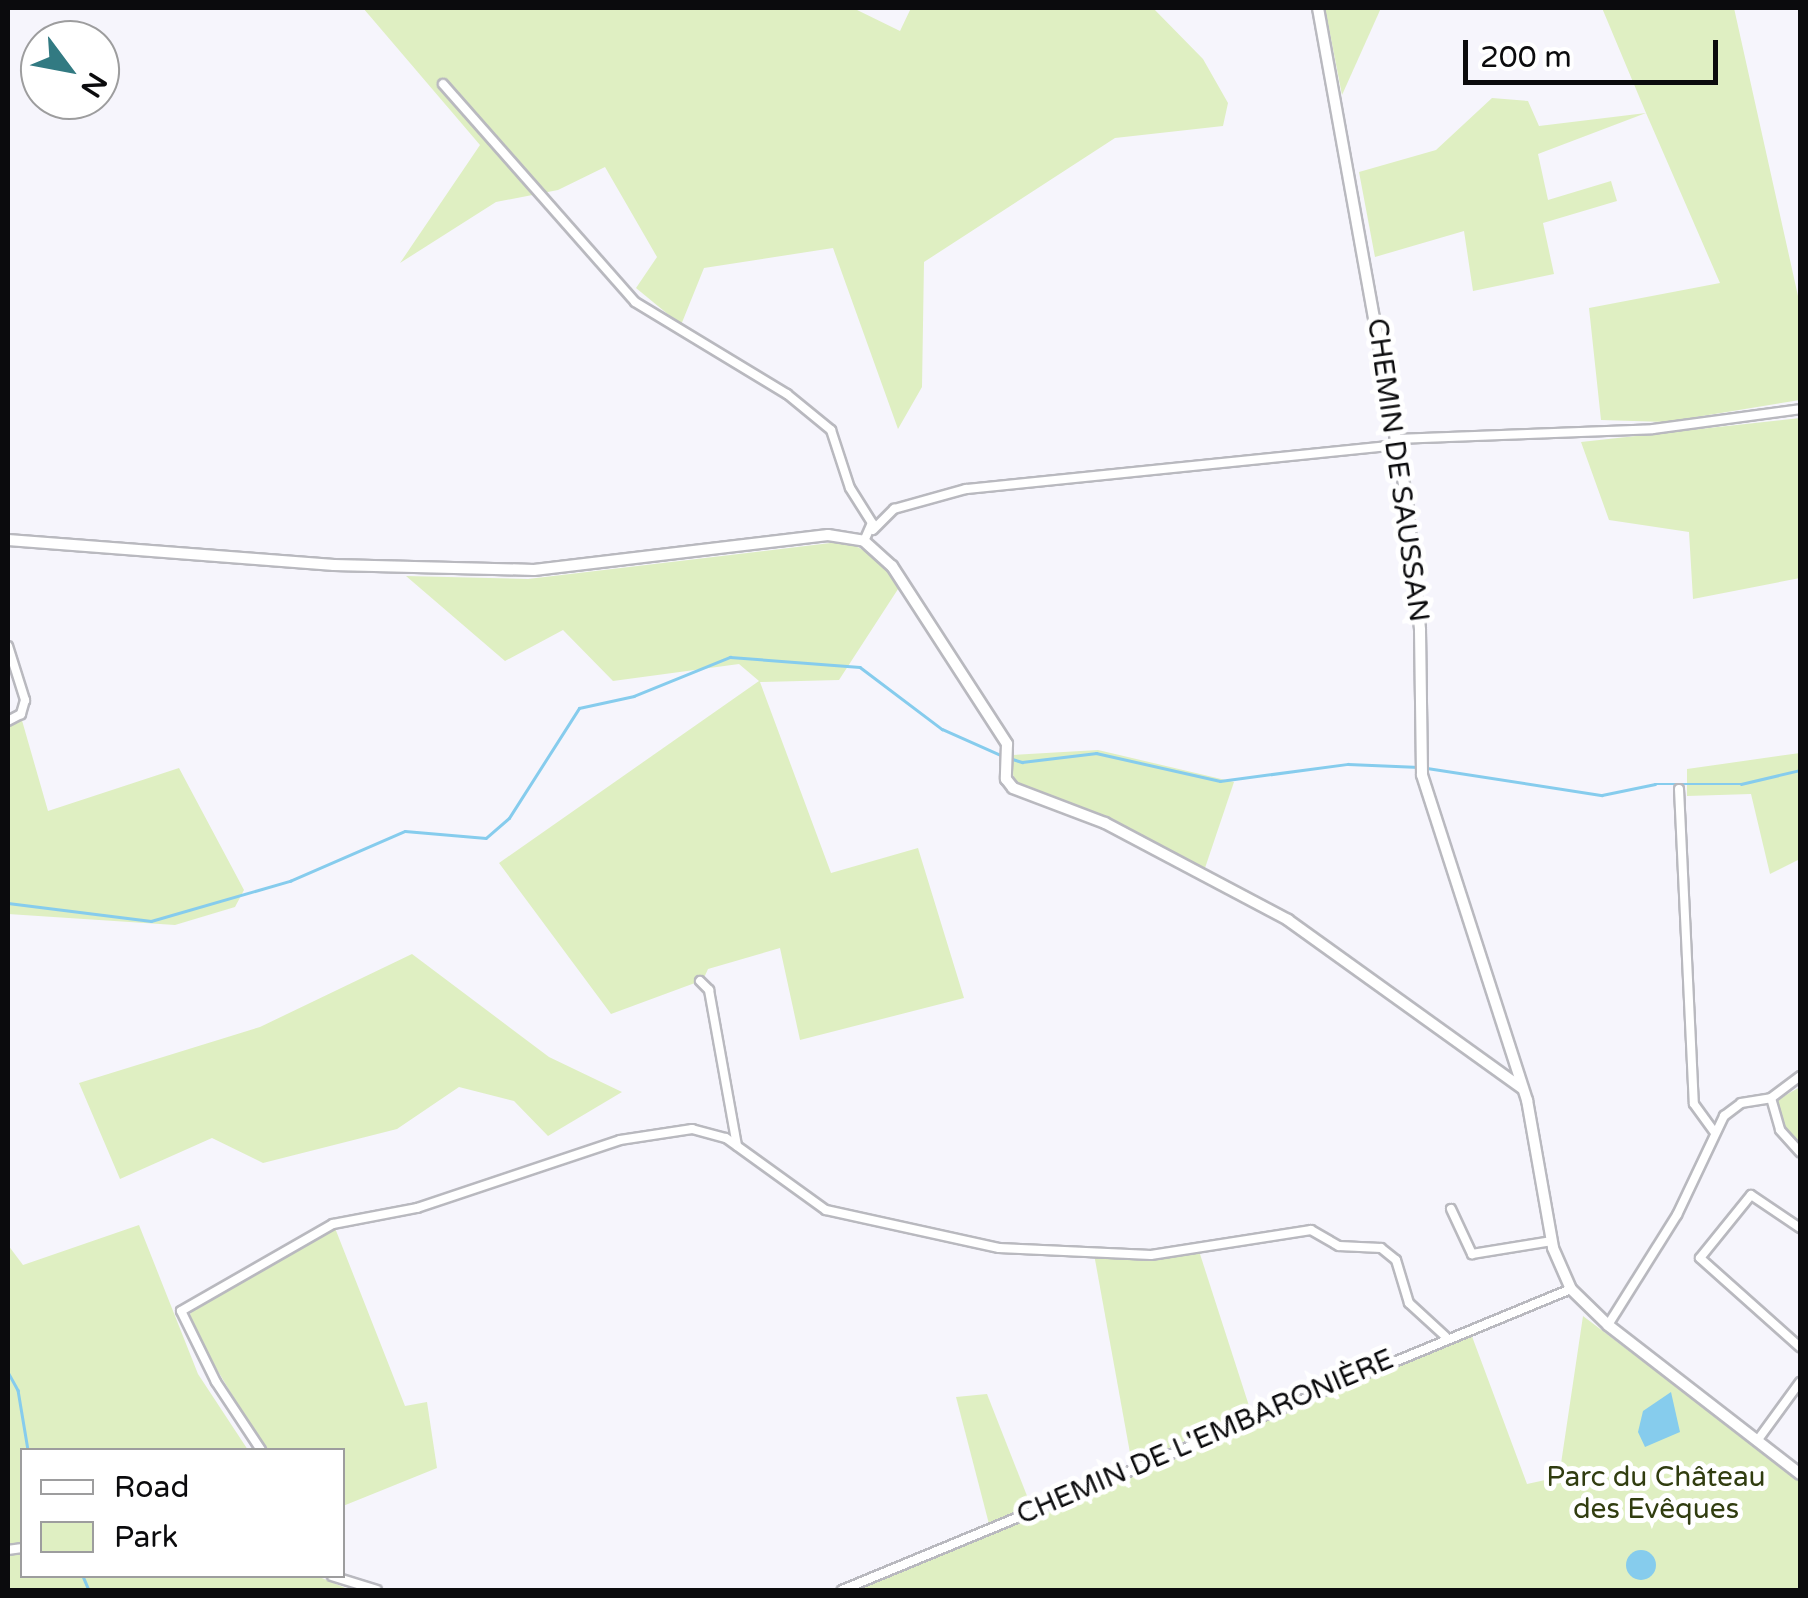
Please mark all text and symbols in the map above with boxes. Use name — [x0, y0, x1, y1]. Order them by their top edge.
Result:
north arrow — [20, 20, 120, 120]
scale bar — [1468, 20, 1723, 82]
text: 200 m — [1480, 39, 1572, 76]
text: N — [73, 66, 114, 103]
street label: CHEMIN DE SAUSSAN — [1360, 316, 1436, 624]
street label: CHEMIN DE L'EMBARONIÈRE — [1012, 1342, 1398, 1532]
legend — [20, 1448, 345, 1578]
park label: Parc du Château des Evêques — [1546, 1460, 1766, 1526]
text: Road — [114, 1469, 189, 1506]
text: Park — [114, 1519, 178, 1556]

